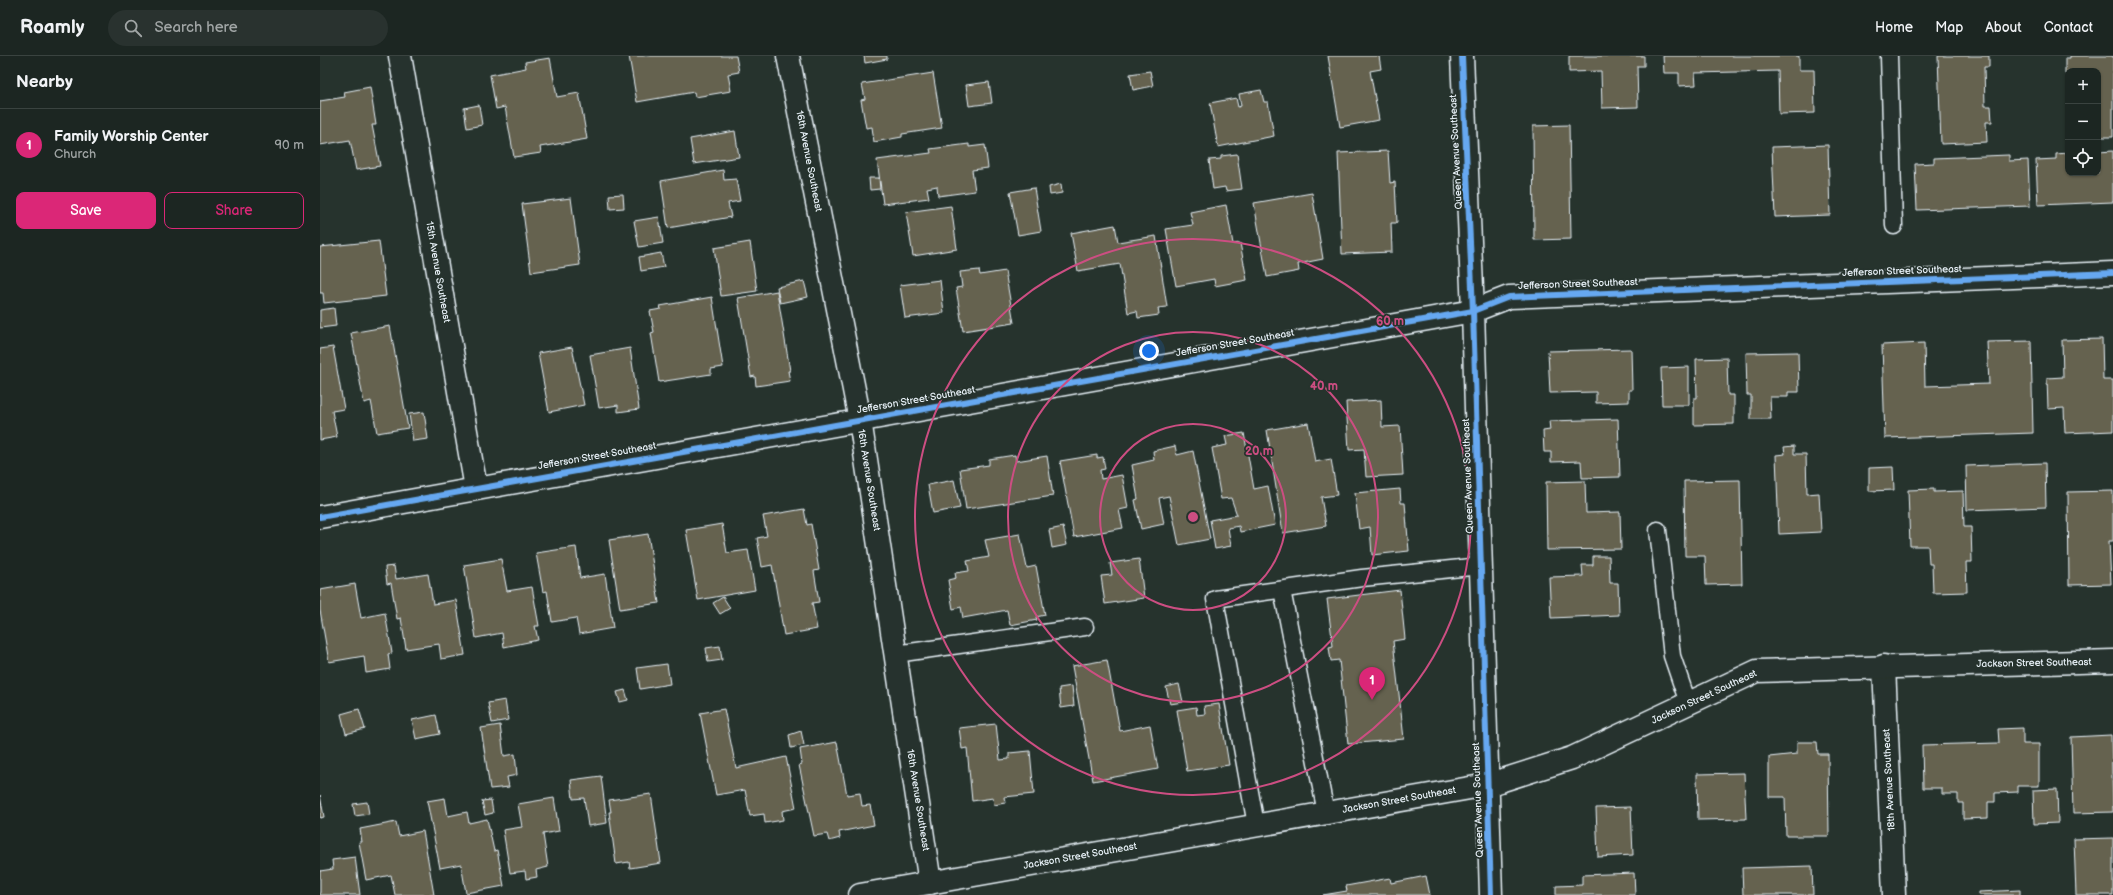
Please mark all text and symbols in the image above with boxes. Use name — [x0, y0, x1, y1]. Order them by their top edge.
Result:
search box — [108, 10, 388, 46]
text: Roamly — [20, 16, 84, 39]
icon: search — [122, 17, 144, 39]
text: Search here — [154, 18, 238, 37]
text: Home — [1875, 19, 1913, 36]
text: Map — [1935, 19, 1963, 36]
text: About — [1985, 19, 2022, 36]
text: Contact — [2044, 19, 2093, 36]
map controls — [2065, 68, 2101, 176]
button: + — [2065, 68, 2101, 104]
text: Nearby — [16, 72, 73, 92]
street label: Queen Avenue Southeast — [1447, 94, 1465, 210]
button: − — [2065, 104, 2101, 140]
street label: 16th Avenue Southeast — [793, 109, 825, 213]
text: Family Worship Center — [54, 127, 209, 146]
text: 1 — [26, 137, 32, 153]
text: 90 m — [275, 137, 304, 153]
button: locate — [2065, 140, 2101, 176]
text: Church — [54, 146, 96, 162]
button: Save — [16, 192, 156, 229]
button: Share — [164, 192, 304, 229]
street label: 15th Avenue Southeast — [423, 221, 453, 323]
street label: Jefferson Street Southeast — [1842, 263, 1962, 279]
street label: Jefferson Street Southeast — [1518, 276, 1638, 292]
text: 60 m — [1376, 314, 1404, 329]
street label: Jefferson Street Southeast — [1175, 327, 1295, 359]
your location — [1139, 341, 1159, 361]
text: 40 m — [1310, 379, 1338, 394]
street label: Jefferson Street Southeast — [856, 384, 976, 416]
street label: Queen Avenue Southeast — [1460, 418, 1476, 534]
street label: 16th Avenue Southeast — [855, 428, 883, 532]
street label: Jefferson Street Southeast — [537, 440, 657, 472]
text: 20 m — [1245, 444, 1273, 459]
centre of rings — [1186, 510, 1200, 524]
street label: Jackson Street Southeast — [1976, 656, 2092, 670]
pin: 1 — [1359, 667, 1385, 700]
street label: Jackson Street Southeast — [1649, 667, 1759, 727]
street label: 18th Avenue Southeast — [1880, 729, 1898, 831]
street label: Queen Avenue Southeast — [1470, 742, 1486, 858]
street label: 16th Avenue Southeast — [904, 748, 932, 852]
street label: Jackson Street Southeast — [1341, 784, 1457, 816]
street label: Jackson Street Southeast — [1022, 840, 1138, 872]

